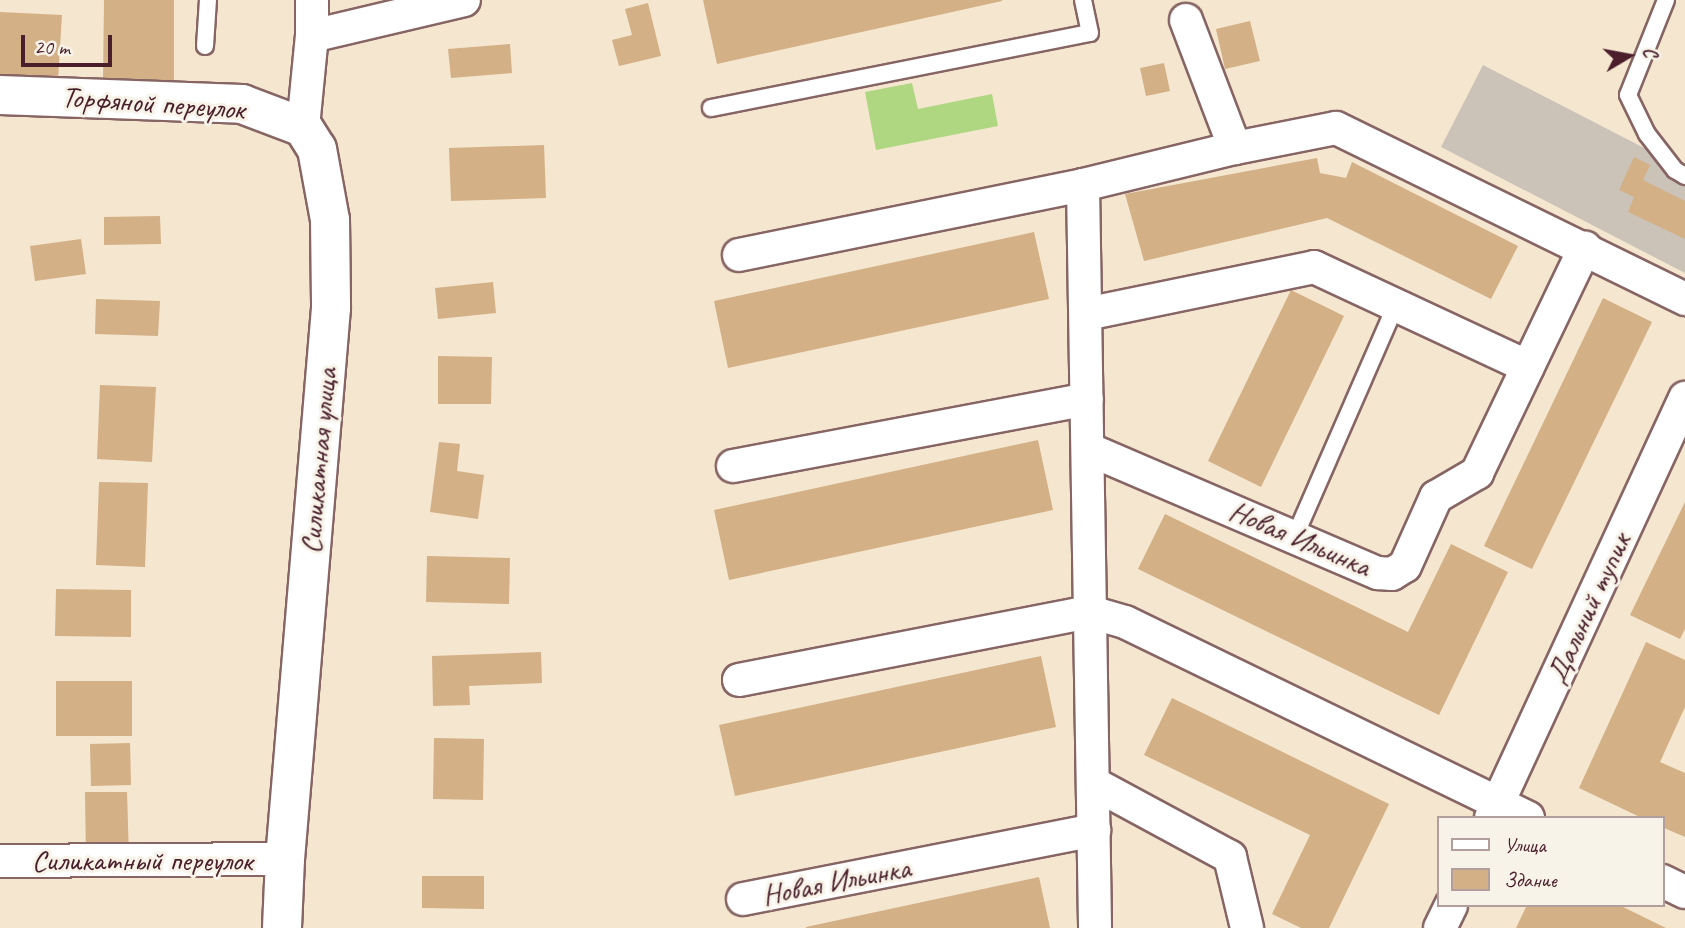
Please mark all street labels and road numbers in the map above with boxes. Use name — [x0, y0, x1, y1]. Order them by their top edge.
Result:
street label: Торфяной переулок — [60, 79, 246, 127]
street label: Силикатная улица — [292, 365, 344, 557]
street label: Новая Ильинка — [1224, 492, 1376, 584]
street label: Дальний тупик — [1537, 527, 1639, 689]
street label: Силикатный переулок — [32, 842, 252, 878]
street label: Новая Ильинка — [759, 849, 913, 913]

